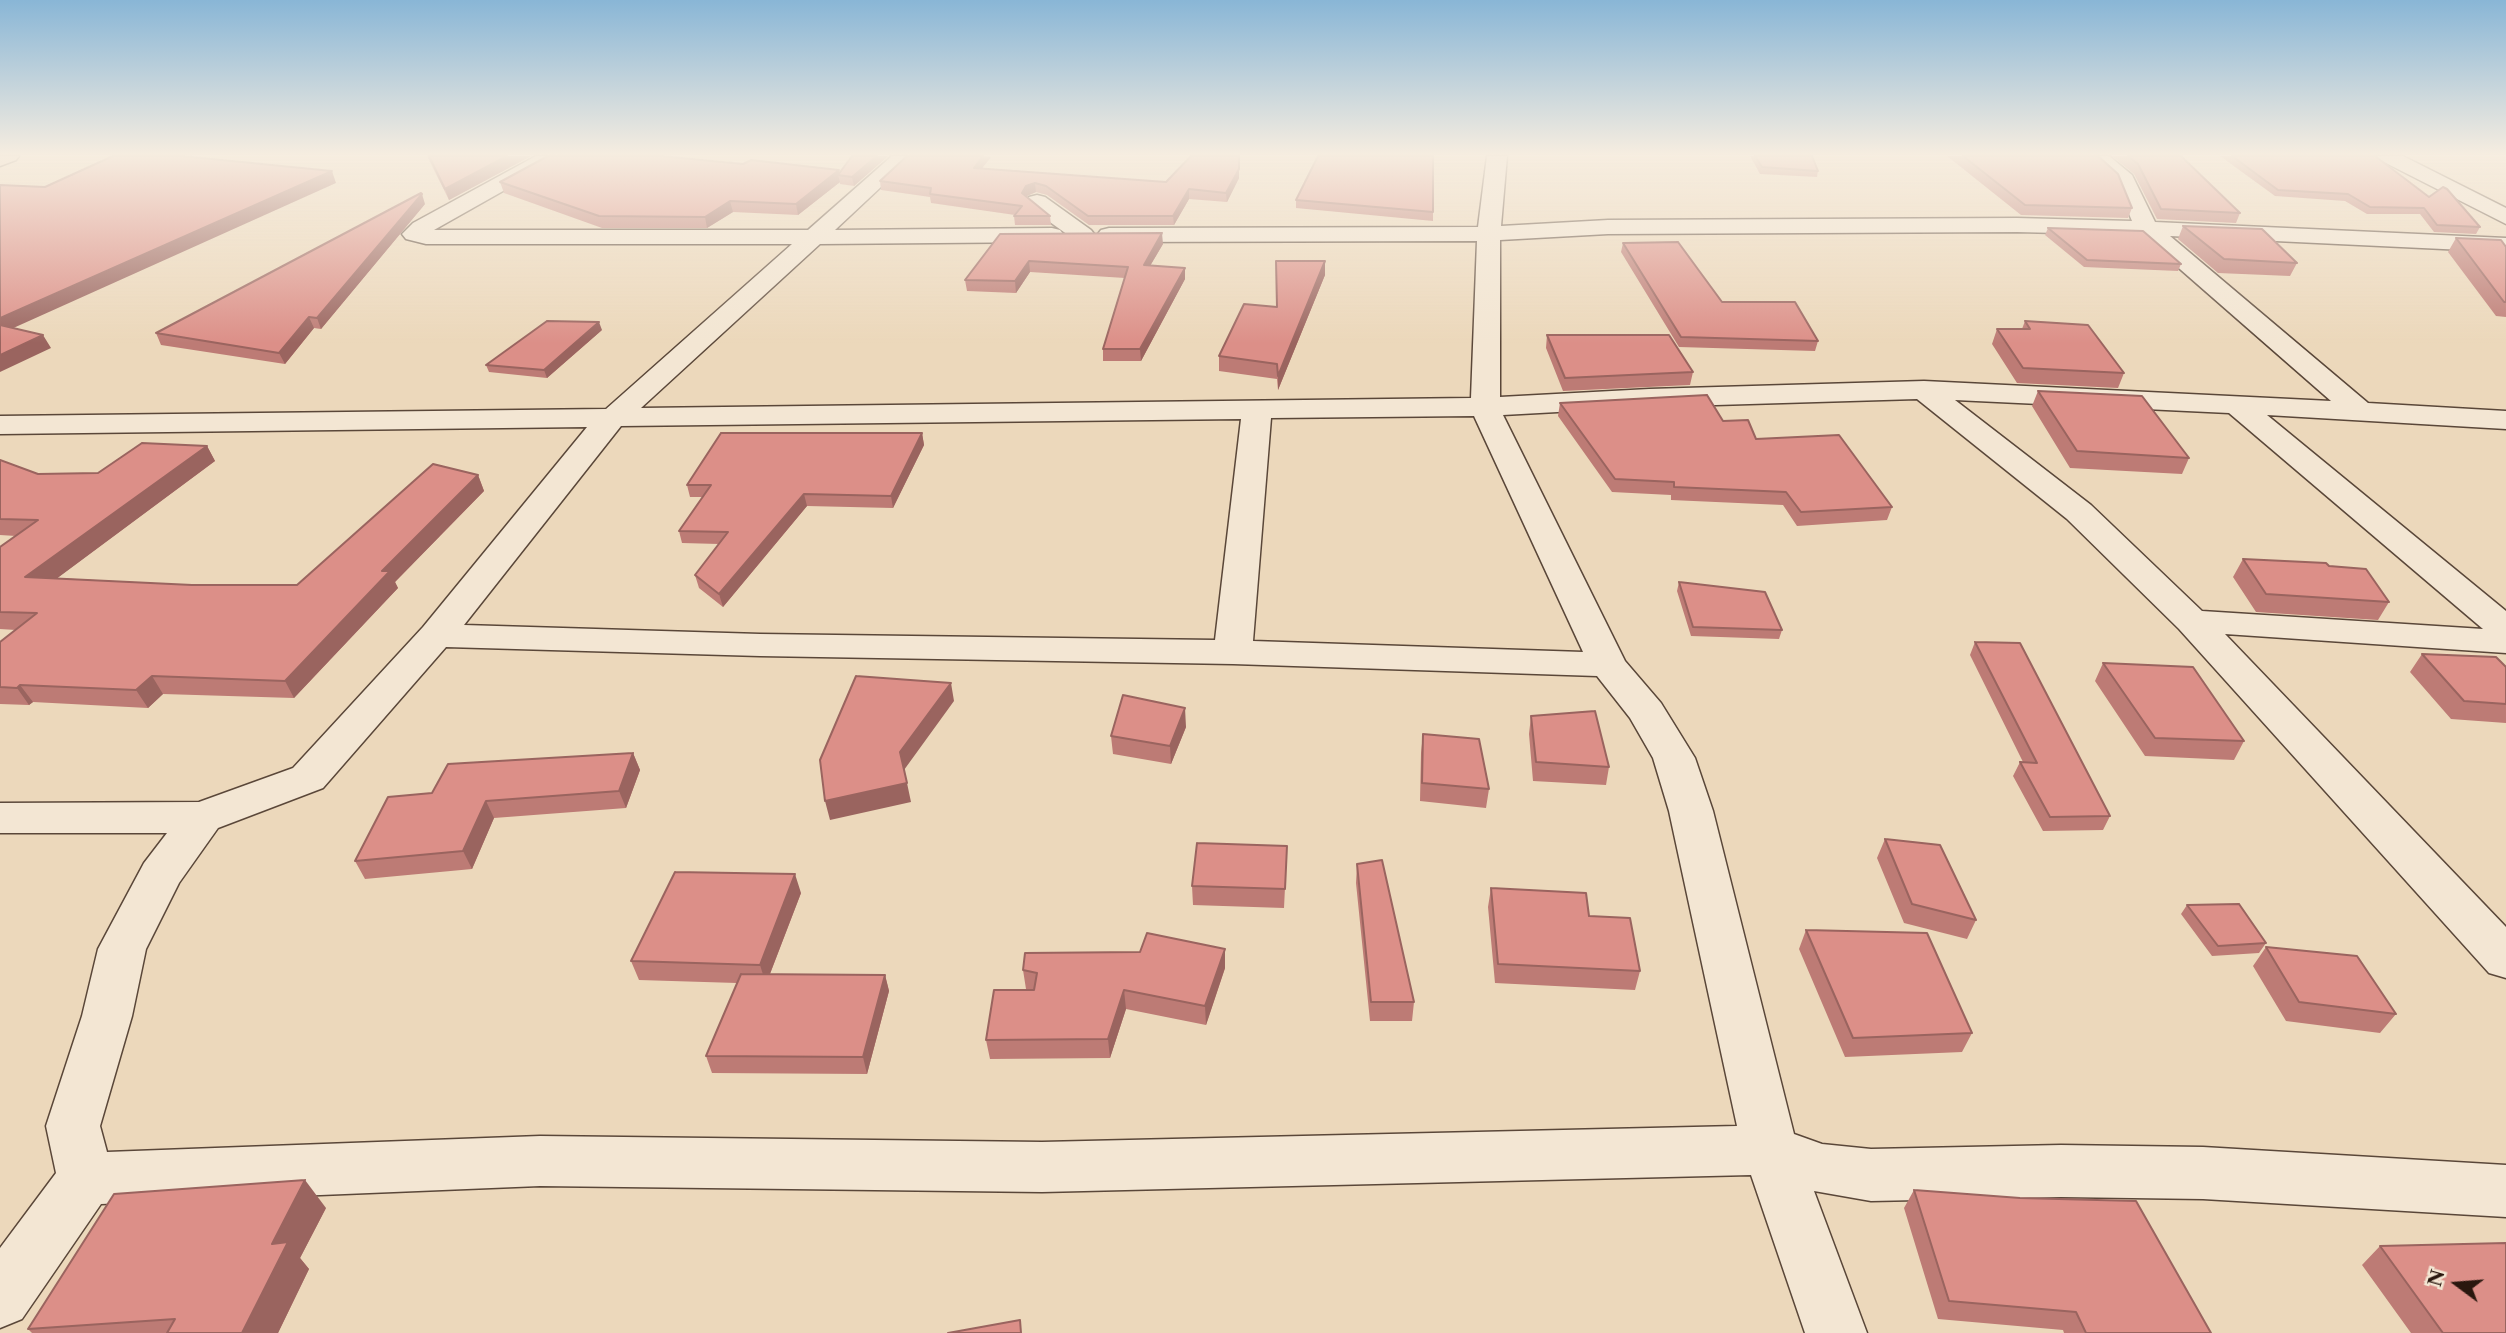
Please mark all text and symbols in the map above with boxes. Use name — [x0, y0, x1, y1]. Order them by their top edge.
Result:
north arrow — [2422, 1249, 2492, 1319]
text: N — [2423, 1267, 2450, 1289]

